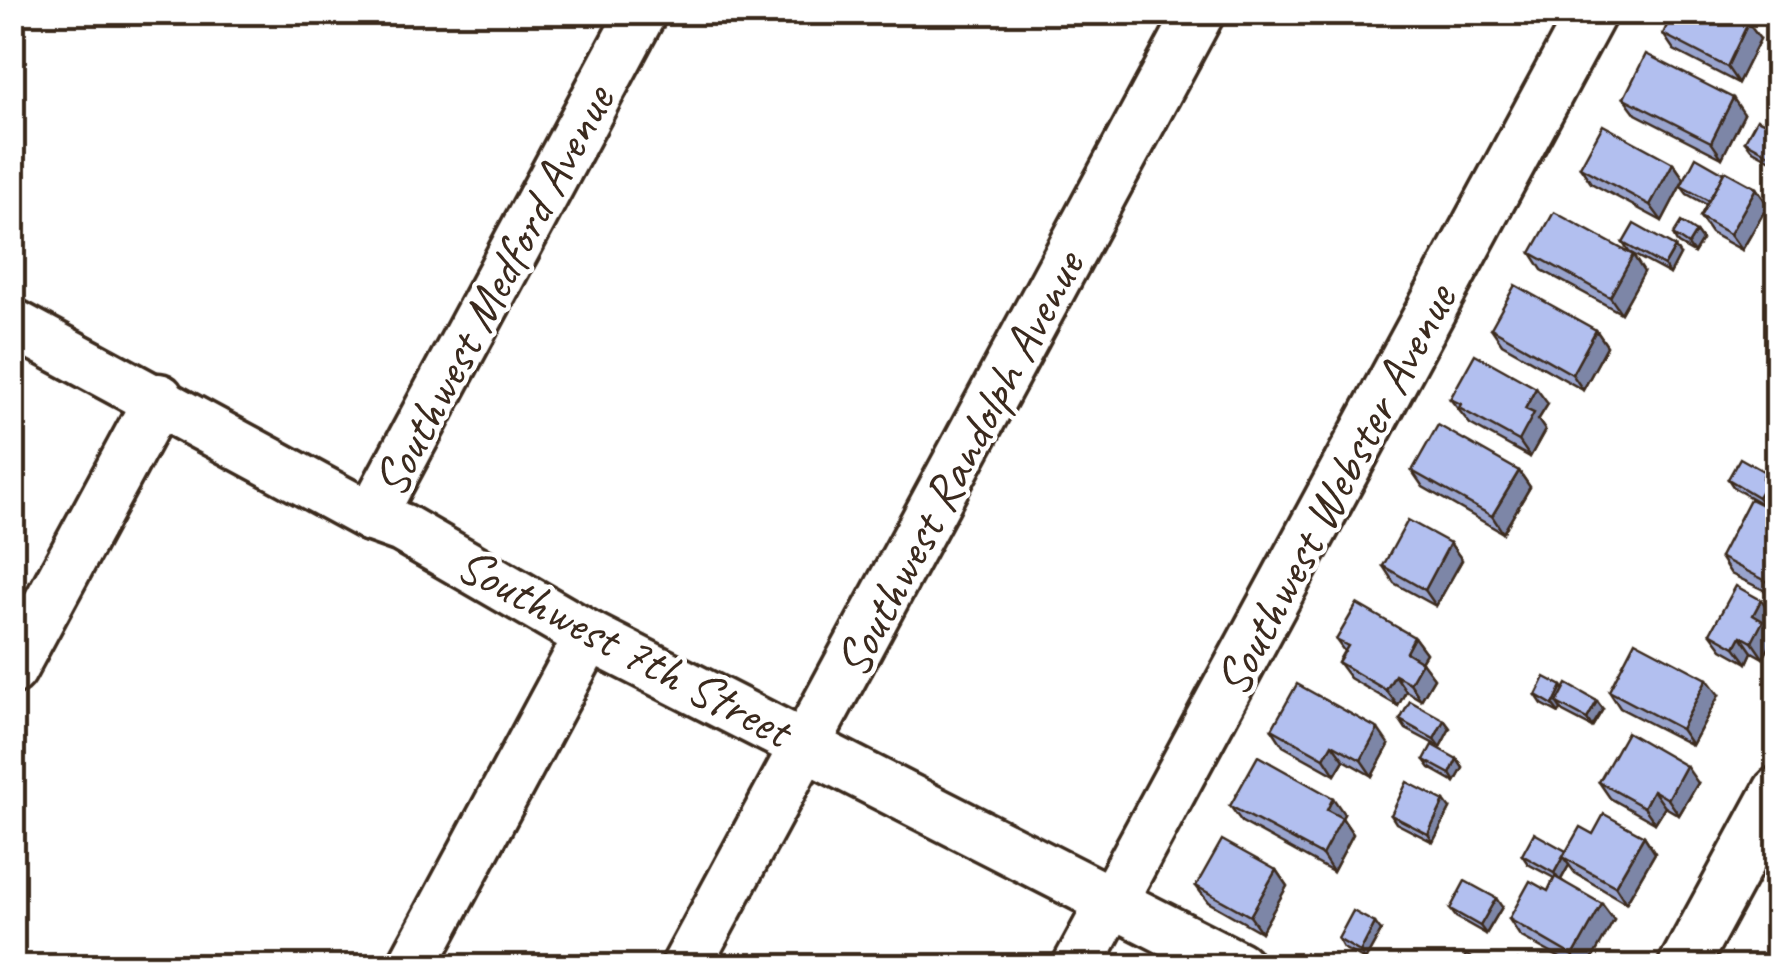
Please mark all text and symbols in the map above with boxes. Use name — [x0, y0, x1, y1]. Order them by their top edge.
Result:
street label: Southwest Medford Avenue — [358, 73, 629, 507]
street label: Southwest Randolph Avenue — [820, 238, 1099, 688]
street label: Southwest Webster Avenue — [1200, 271, 1471, 706]
street label: Southwest 7th Street — [446, 533, 806, 763]

